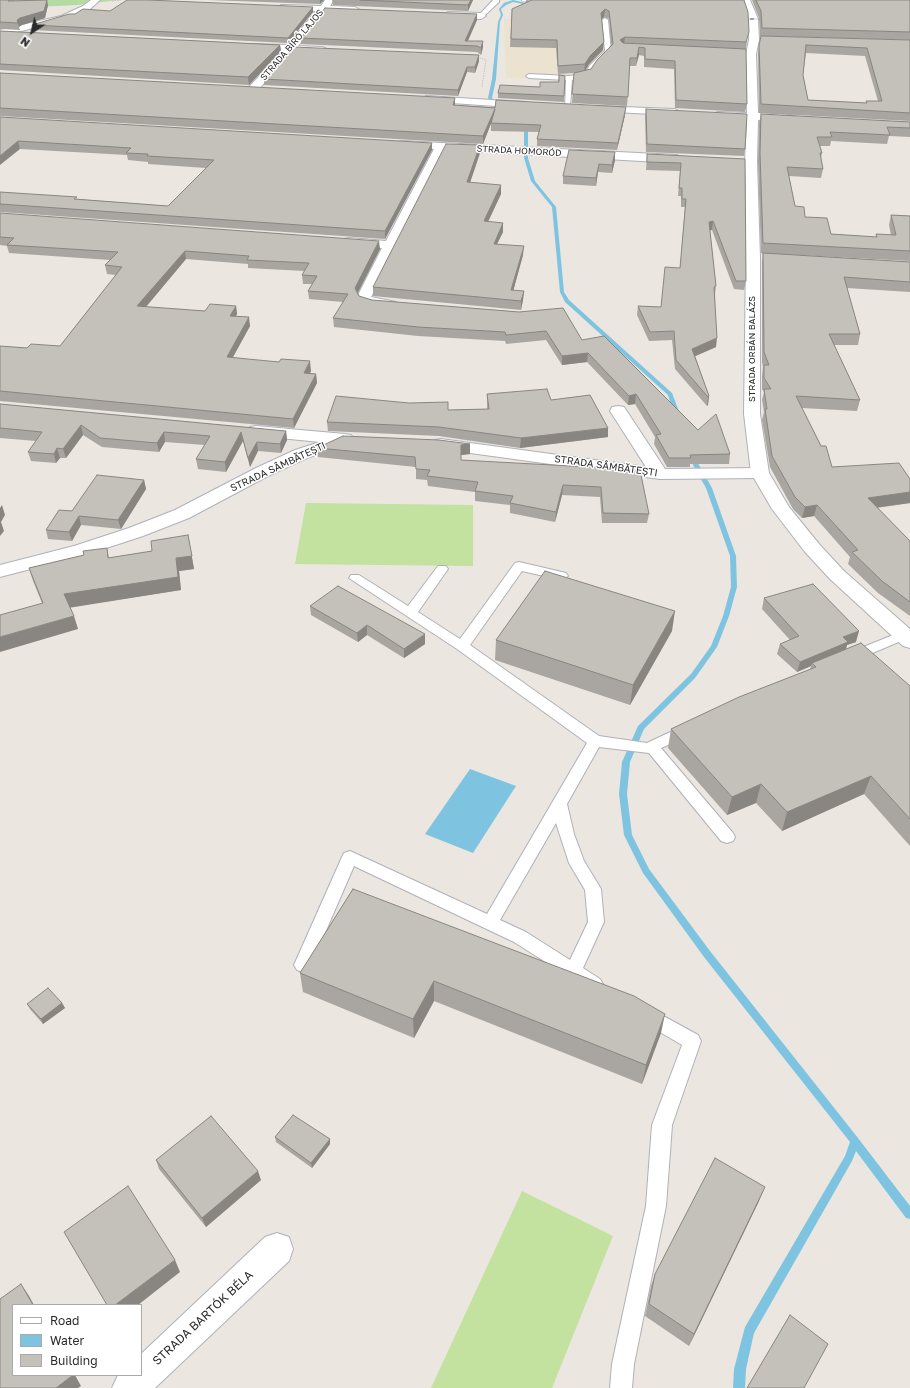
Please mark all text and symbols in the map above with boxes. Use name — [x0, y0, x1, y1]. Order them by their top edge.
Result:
street label: STRADA BÍRÓ LAJOS — [258, 7, 326, 83]
north arrow — [12, 12, 52, 52]
text: N — [18, 35, 32, 50]
street label: STRADA HOMORÓD — [476, 143, 562, 159]
street label: STRADA ORBÁN BALÁZS — [747, 296, 757, 402]
street label: STRADA SÂMBĂTEȘTI — [228, 440, 328, 494]
street label: STRADA SÂMBĂTEȘTI — [554, 453, 658, 479]
street label: STRADA BARTÓK BÉLA — [150, 1268, 256, 1368]
legend — [12, 1304, 142, 1376]
text: Road — [50, 1313, 79, 1328]
text: Water — [50, 1333, 84, 1348]
text: Building — [50, 1353, 98, 1368]

